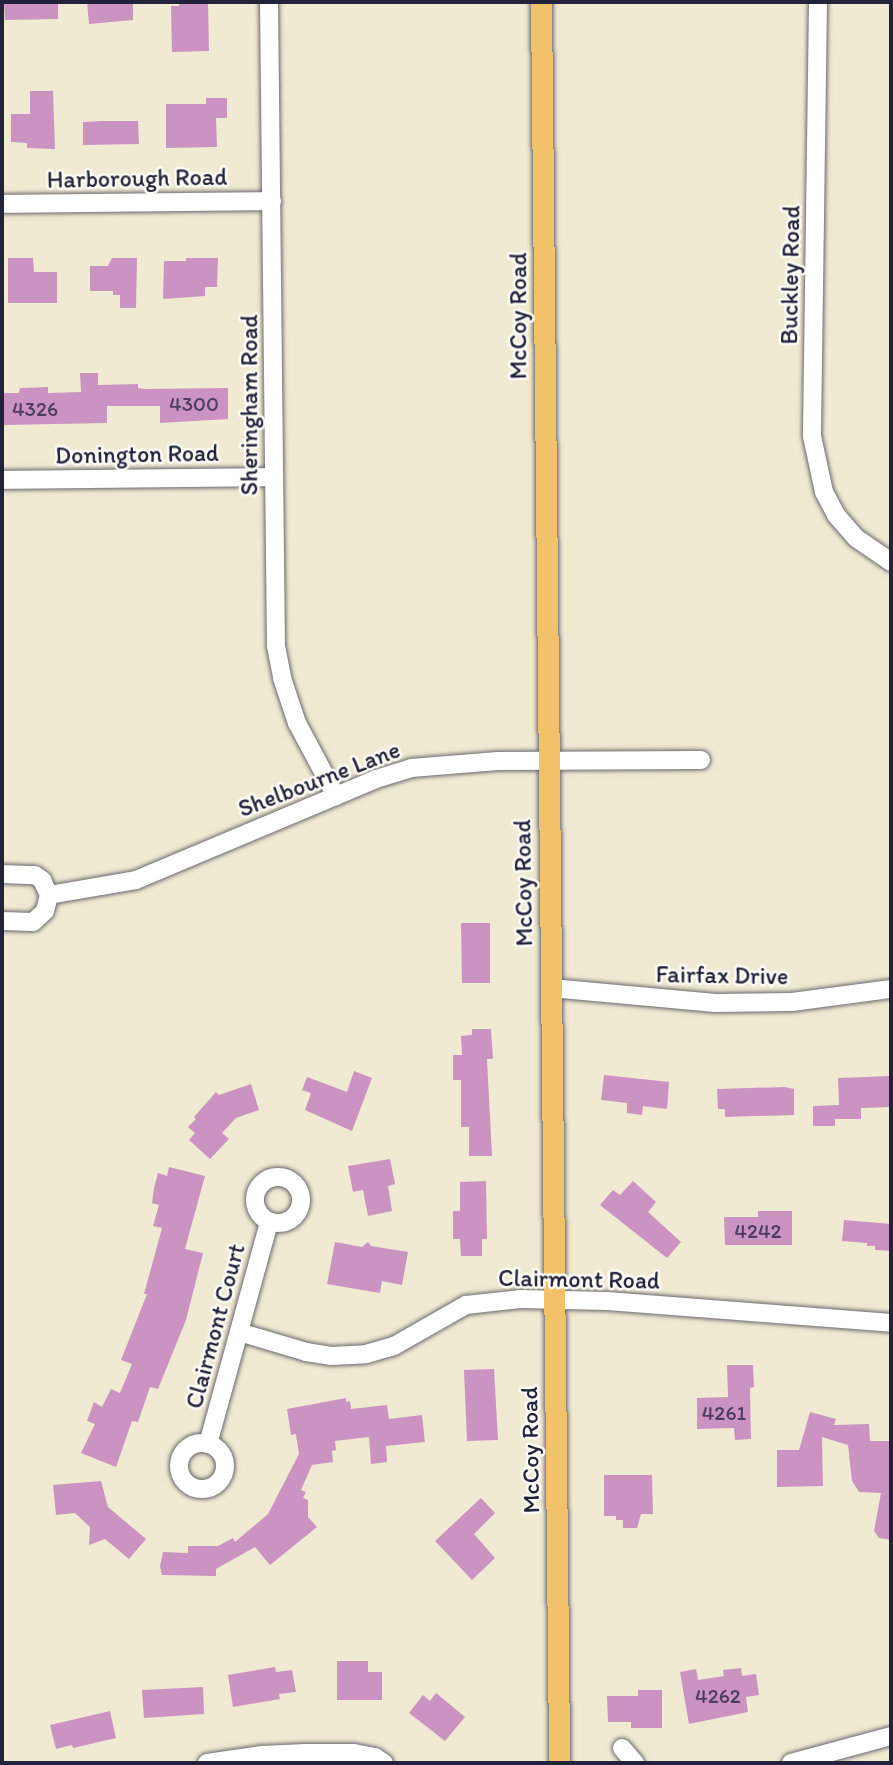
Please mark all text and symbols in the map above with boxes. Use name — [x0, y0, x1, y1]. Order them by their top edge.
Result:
street label: Harborough Road — [47, 162, 227, 194]
street label: Buckley Road — [774, 205, 806, 345]
street label: McCoy Road — [504, 253, 532, 379]
street label: Sheringham Road — [235, 315, 263, 495]
house number: 4300 — [169, 391, 219, 417]
house number: 4326 — [12, 396, 58, 422]
street label: Donington Road — [55, 438, 219, 470]
street label: Shelbourne Lane — [234, 735, 404, 823]
street label: McCoy Road — [508, 820, 538, 946]
street label: Fairfax Drive — [655, 959, 789, 991]
house number: 4242 — [734, 1218, 782, 1244]
street label: Clairmont Court — [179, 1240, 251, 1412]
street label: Clairmont Road — [498, 1263, 660, 1295]
street label: McCoy Road — [515, 1387, 545, 1513]
house number: 4261 — [702, 1400, 746, 1426]
house number: 4262 — [695, 1683, 741, 1709]

